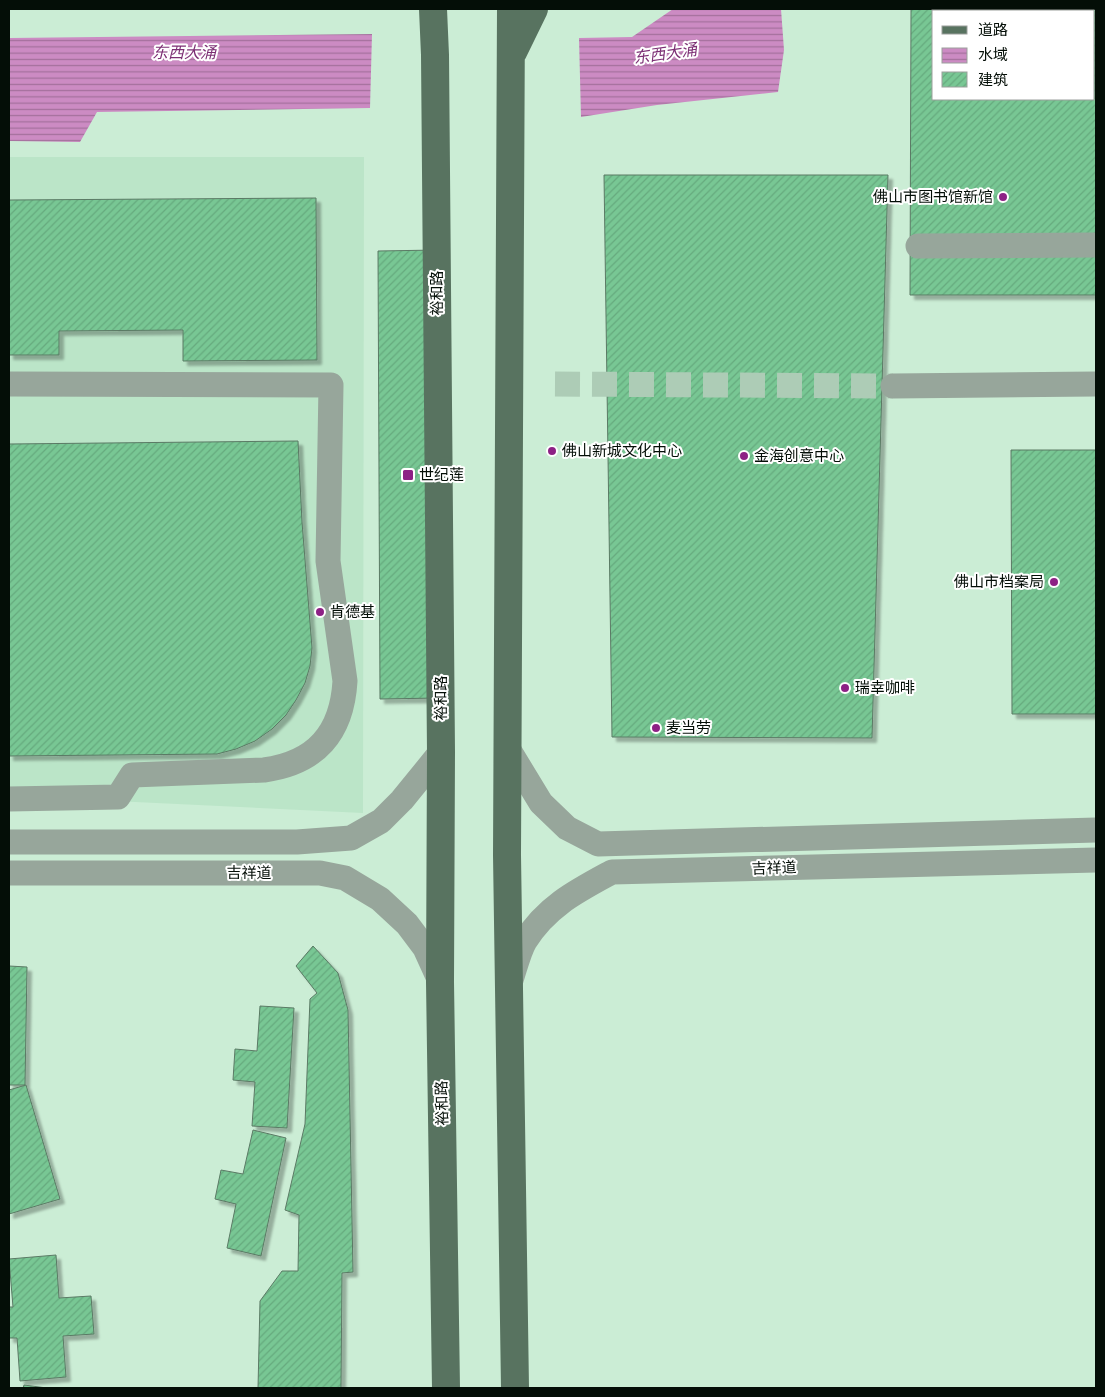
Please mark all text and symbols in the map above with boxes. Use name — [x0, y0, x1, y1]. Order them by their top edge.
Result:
legend — [932, 10, 1095, 100]
text: 道路 — [978, 19, 1008, 40]
water label: 东西大涌 — [632, 37, 700, 68]
water label: 东西大涌 — [152, 41, 218, 63]
text: 水域 — [978, 44, 1008, 65]
text: 建筑 — [978, 69, 1008, 90]
place label: 佛山市图书馆新馆 — [873, 186, 993, 207]
marker: 佛山市图书馆新馆 — [997, 191, 1009, 203]
street label: 裕和路 — [426, 270, 447, 316]
place label: 佛山新城文化中心 — [562, 440, 682, 461]
marker: 佛山新城文化中心 — [546, 445, 558, 457]
place label: 金海创意中心 — [754, 445, 844, 466]
marker: 金海创意中心 — [738, 450, 750, 462]
place label: 世纪莲 — [419, 464, 464, 485]
marker: 世纪莲 — [401, 468, 415, 482]
place label: 佛山市档案局 — [954, 571, 1044, 592]
marker: 佛山市档案局 — [1048, 576, 1060, 588]
place label: 肯德基 — [330, 601, 375, 622]
marker: 肯德基 — [314, 606, 326, 618]
street label: 裕和路 — [430, 675, 451, 721]
place label: 瑞幸咖啡 — [855, 677, 915, 698]
marker: 瑞幸咖啡 — [839, 682, 851, 694]
place label: 麦当劳 — [666, 717, 711, 738]
marker: 麦当劳 — [650, 722, 662, 734]
street label: 吉祥道 — [751, 856, 797, 879]
street label: 吉祥道 — [226, 862, 272, 883]
street label: 裕和路 — [431, 1080, 452, 1126]

